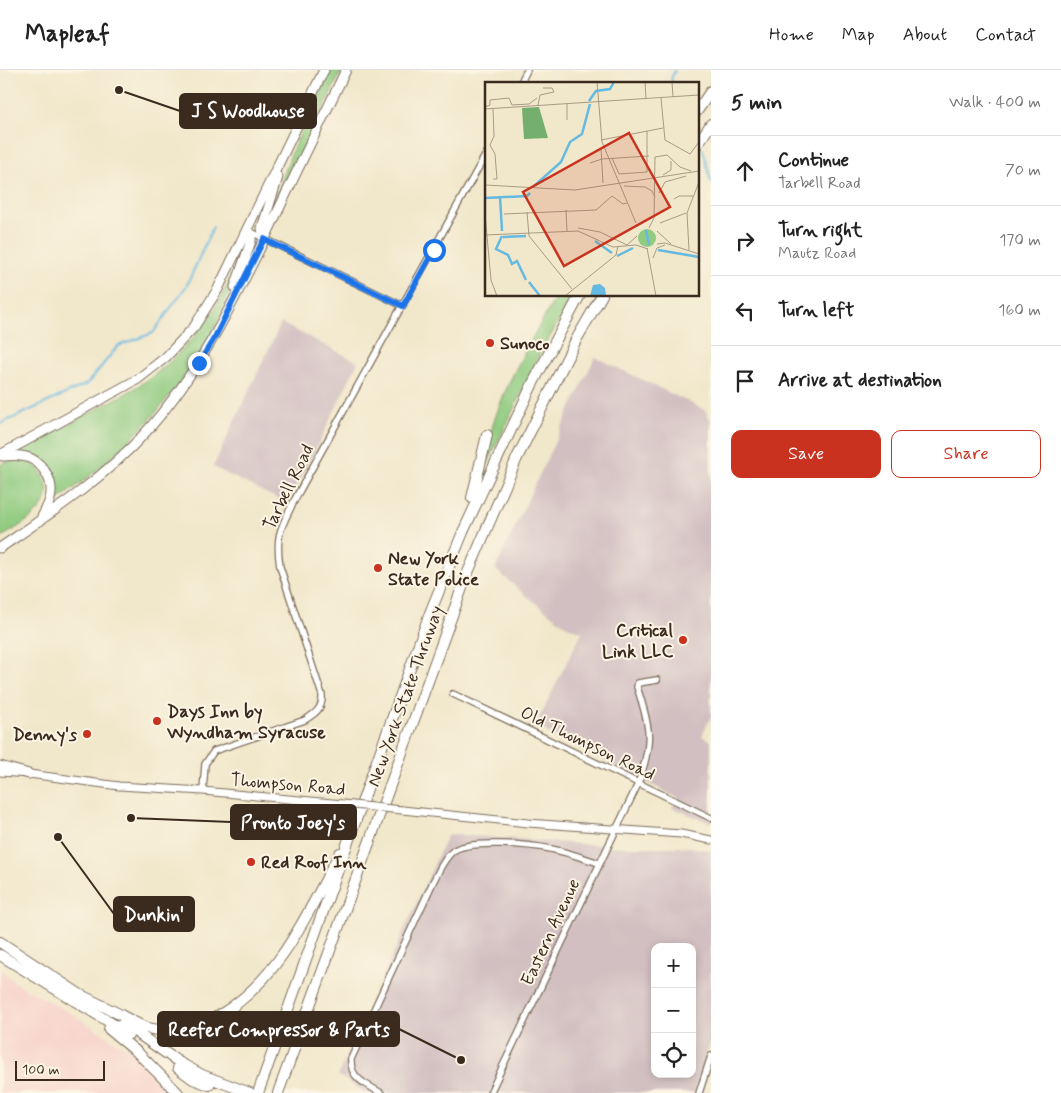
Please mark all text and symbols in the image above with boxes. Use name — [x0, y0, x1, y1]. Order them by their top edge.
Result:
text: Mapleaf — [25, 19, 110, 50]
text: Home — [769, 23, 814, 47]
text: Map — [842, 23, 875, 47]
text: About — [903, 23, 947, 47]
text: Contact — [975, 23, 1036, 47]
inset map — [485, 82, 698, 296]
text: 5 min — [731, 89, 783, 117]
text: Walk · 400 m — [949, 92, 1041, 113]
callout: J S Woodhouse — [180, 94, 316, 128]
text: J S Woodhouse — [191, 99, 305, 124]
text: Continue — [778, 148, 849, 173]
icon: ahead — [731, 157, 759, 185]
text: 70 m — [1005, 160, 1041, 181]
text: Tarbell Road — [778, 173, 860, 194]
text: Turn right — [778, 218, 862, 243]
icon: right — [731, 227, 759, 255]
text: 170 m — [999, 230, 1041, 251]
route start — [423, 239, 446, 262]
text: Mautz Road — [778, 243, 856, 264]
icon: left — [731, 297, 759, 325]
text: Turn left — [778, 298, 854, 323]
text: 160 m — [998, 300, 1041, 321]
place label: Sunoco — [500, 332, 549, 356]
marker: Sunoco — [484, 337, 496, 349]
route end — [188, 352, 211, 375]
icon: arrive — [731, 367, 759, 395]
text: Arrive at destination — [778, 368, 942, 393]
button: Save — [731, 430, 881, 478]
button: Share — [891, 430, 1041, 478]
street label: Tarbell Road — [258, 440, 320, 534]
place label: New York State Police — [388, 547, 479, 592]
marker: New York State Police — [372, 562, 384, 574]
street label: New York State Thruway — [362, 603, 450, 790]
place label: Critical Link LLC — [602, 619, 674, 664]
marker: Critical Link LLC — [677, 634, 689, 646]
place label: Days Inn by Wyndham Syracuse — [166, 700, 326, 745]
street label: Old Thompson Road — [516, 701, 659, 787]
marker: Days Inn by Wyndham Syracuse — [151, 715, 163, 727]
place label: Denny's — [13, 723, 77, 747]
marker: Denny's — [81, 728, 93, 740]
street label: Thompson Road — [230, 768, 346, 802]
callout: Pronto Joey's — [231, 805, 356, 839]
text: Pronto Joey's — [241, 811, 346, 837]
place label: Red Roof Inn — [261, 851, 367, 875]
marker: Red Roof Inn — [245, 856, 257, 868]
street label: Eastern Avenue — [516, 875, 586, 990]
callout: Dunkin' — [114, 897, 194, 931]
text: Dunkin' — [124, 903, 184, 928]
map controls — [651, 943, 696, 1078]
button: + — [651, 943, 696, 988]
button: − — [651, 988, 696, 1033]
callout: Reefer Compressor & Parts — [158, 1012, 399, 1046]
text: Reefer Compressor & Parts — [168, 1018, 390, 1043]
button: locate — [651, 1033, 696, 1078]
scale bar — [15, 1058, 105, 1081]
text: 100 m — [22, 1061, 60, 1079]

